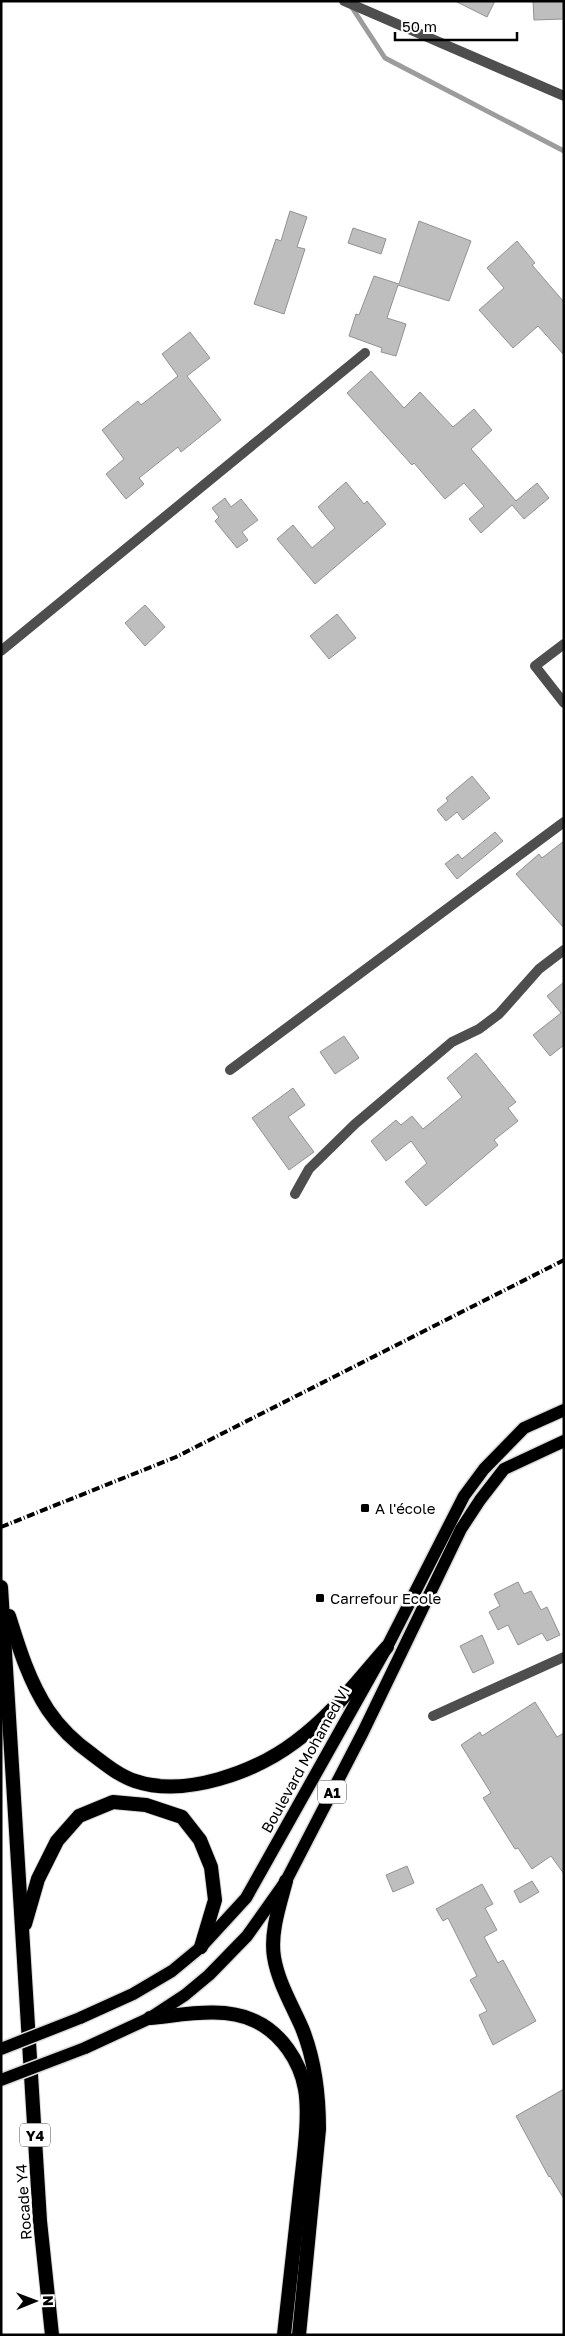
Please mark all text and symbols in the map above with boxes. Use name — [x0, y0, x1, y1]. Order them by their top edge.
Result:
scale bar — [395, 10, 518, 42]
text: 50 m — [402, 17, 437, 35]
place label: A l'école — [375, 1499, 436, 1517]
marker: A l'école — [359, 1502, 371, 1514]
place label: Carrefour Ecole — [330, 1589, 442, 1607]
marker: Carrefour Ecole — [314, 1592, 326, 1604]
street label: Boulevard Mohamed VI — [257, 1682, 353, 1836]
road number: A1 — [318, 1780, 346, 1804]
road number: Y4 — [20, 2124, 50, 2146]
street label: Rocade Y4 — [11, 2163, 35, 2241]
north arrow — [10, 2276, 60, 2326]
text: N — [40, 2295, 57, 2306]

